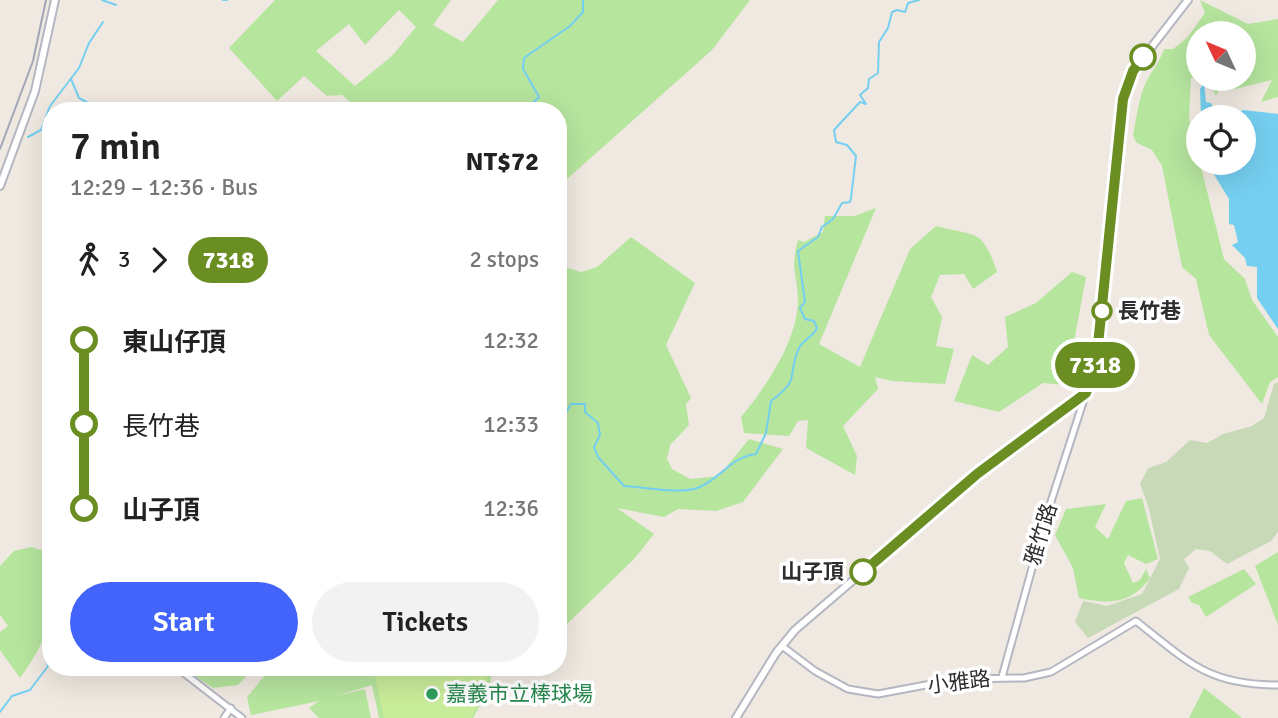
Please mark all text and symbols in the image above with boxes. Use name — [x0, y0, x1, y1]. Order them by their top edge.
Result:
north arrow — [1186, 21, 1256, 91]
map controls — [1186, 21, 1256, 175]
unlabelled marker — [1130, 44, 1156, 70]
button: locate — [1186, 105, 1256, 175]
text: 7 min — [70, 123, 161, 170]
text: NT$72 — [466, 146, 539, 178]
text: 12:29 – 12:36 · Bus — [70, 173, 258, 202]
icon: walk — [70, 241, 108, 279]
icon: forward — [140, 241, 178, 279]
text: 3 — [118, 245, 130, 274]
text: 7318 — [202, 245, 254, 275]
text: 2 stops — [469, 245, 539, 274]
place label: 長竹巷 — [1118, 298, 1181, 324]
marker: 長竹巷 — [1092, 301, 1112, 321]
text: 12:32 — [483, 326, 539, 355]
text: 東山仔頂 — [122, 327, 226, 359]
line badge: 7318 — [1046, 342, 1144, 388]
text: 7318 — [1069, 350, 1121, 380]
text: 12:33 — [483, 410, 539, 439]
text: 長竹巷 — [122, 411, 200, 443]
text: 12:36 — [483, 494, 539, 523]
text: 山子頂 — [122, 495, 200, 527]
street label: 雅竹路 — [1019, 500, 1063, 568]
place label: 山子頂 — [781, 559, 844, 585]
marker: 山子頂 — [850, 559, 876, 585]
button: Start — [70, 582, 298, 662]
button: Tickets — [312, 582, 539, 662]
street label: 小雅路 — [926, 665, 992, 699]
place label: 嘉義市立棒球場 — [446, 681, 593, 707]
marker: 嘉義市立棒球場 — [424, 686, 440, 702]

